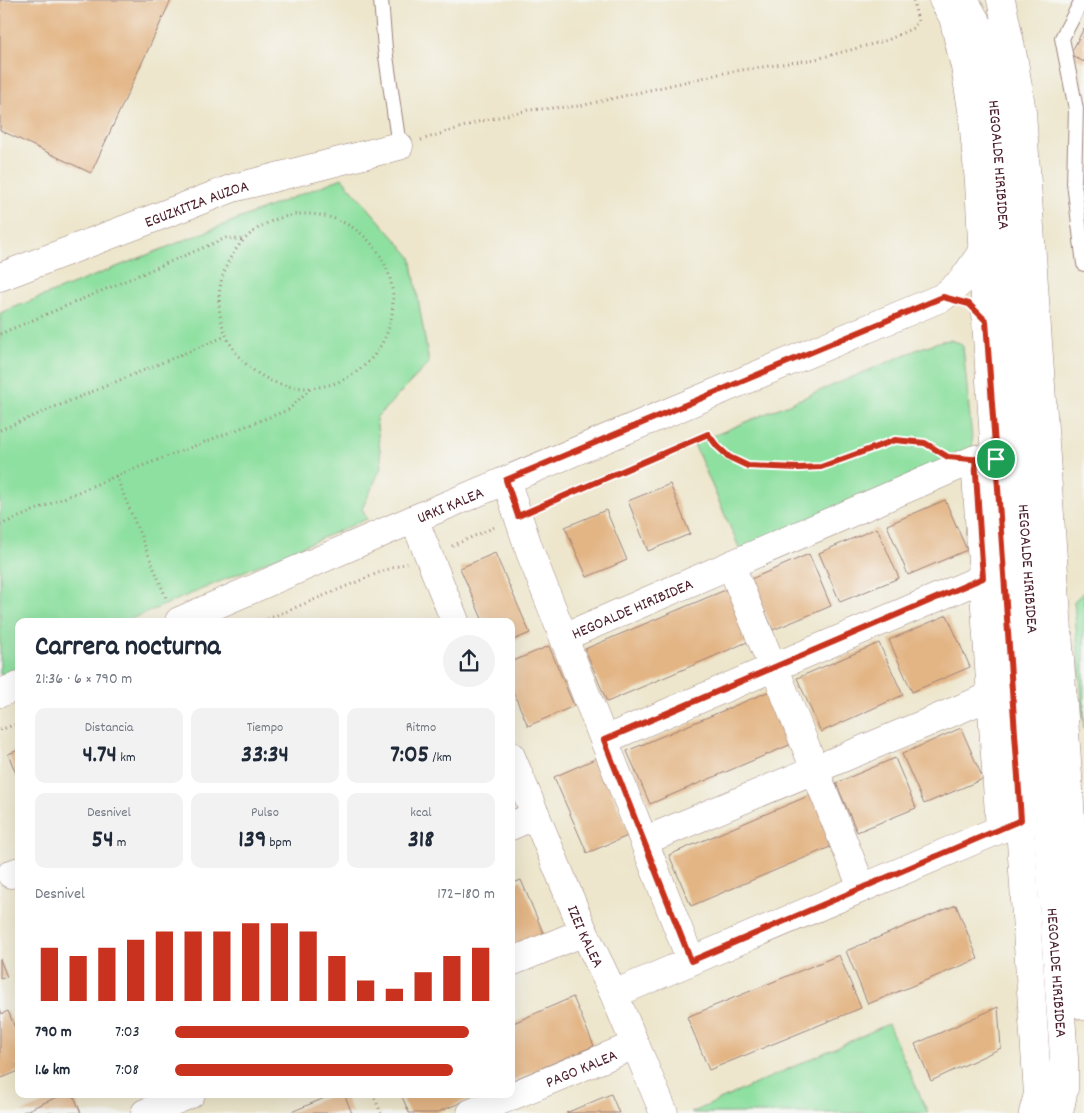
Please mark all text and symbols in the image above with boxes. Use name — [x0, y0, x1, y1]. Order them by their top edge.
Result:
street label: HEGOALDE HIRIBIDEA — [981, 99, 1014, 231]
street label: EGUZKITZA AUZOA — [142, 175, 252, 235]
pin — [975, 438, 1017, 480]
icon: arrive — [982, 445, 1010, 473]
street label: URKI KALEA — [414, 482, 488, 530]
street label: HEGOALDE HIRIBIDEA — [1011, 503, 1043, 635]
street label: HEGOALDE HIRIBIDEA — [569, 573, 697, 646]
text: Carrera nocturna — [35, 629, 221, 669]
button: share — [443, 635, 495, 687]
text: 21:36 · 6 × 790 m — [35, 668, 132, 691]
text: Distancia — [85, 718, 133, 738]
text: Tiempo — [247, 718, 283, 738]
text: Ritmo — [406, 718, 436, 738]
text: 4.74 — [82, 738, 117, 774]
text: 33:34 — [241, 738, 289, 774]
text: 7:05 — [390, 738, 429, 774]
text: km — [117, 748, 136, 768]
text: /km — [429, 748, 452, 768]
text: Desnivel — [87, 803, 131, 823]
text: Pulso — [251, 803, 279, 823]
text: kcal — [410, 803, 432, 823]
text: 54 — [92, 823, 114, 859]
text: 139 — [238, 823, 266, 859]
text: 318 — [408, 823, 434, 859]
text: m — [114, 833, 126, 853]
text: bpm — [266, 833, 292, 853]
text: Desnivel — [35, 883, 85, 906]
text: 172–180 m — [437, 883, 495, 906]
street label: IZEI KALEA — [560, 902, 609, 972]
street label: HEGOALDE HIRIBIDEA — [1039, 907, 1072, 1039]
text: 790 m — [35, 1021, 72, 1044]
text: 7:03 — [115, 1021, 140, 1044]
street label: PAGO KALEA — [543, 1045, 621, 1095]
text: 1.6 km — [35, 1059, 70, 1082]
text: 7:08 — [115, 1059, 139, 1082]

